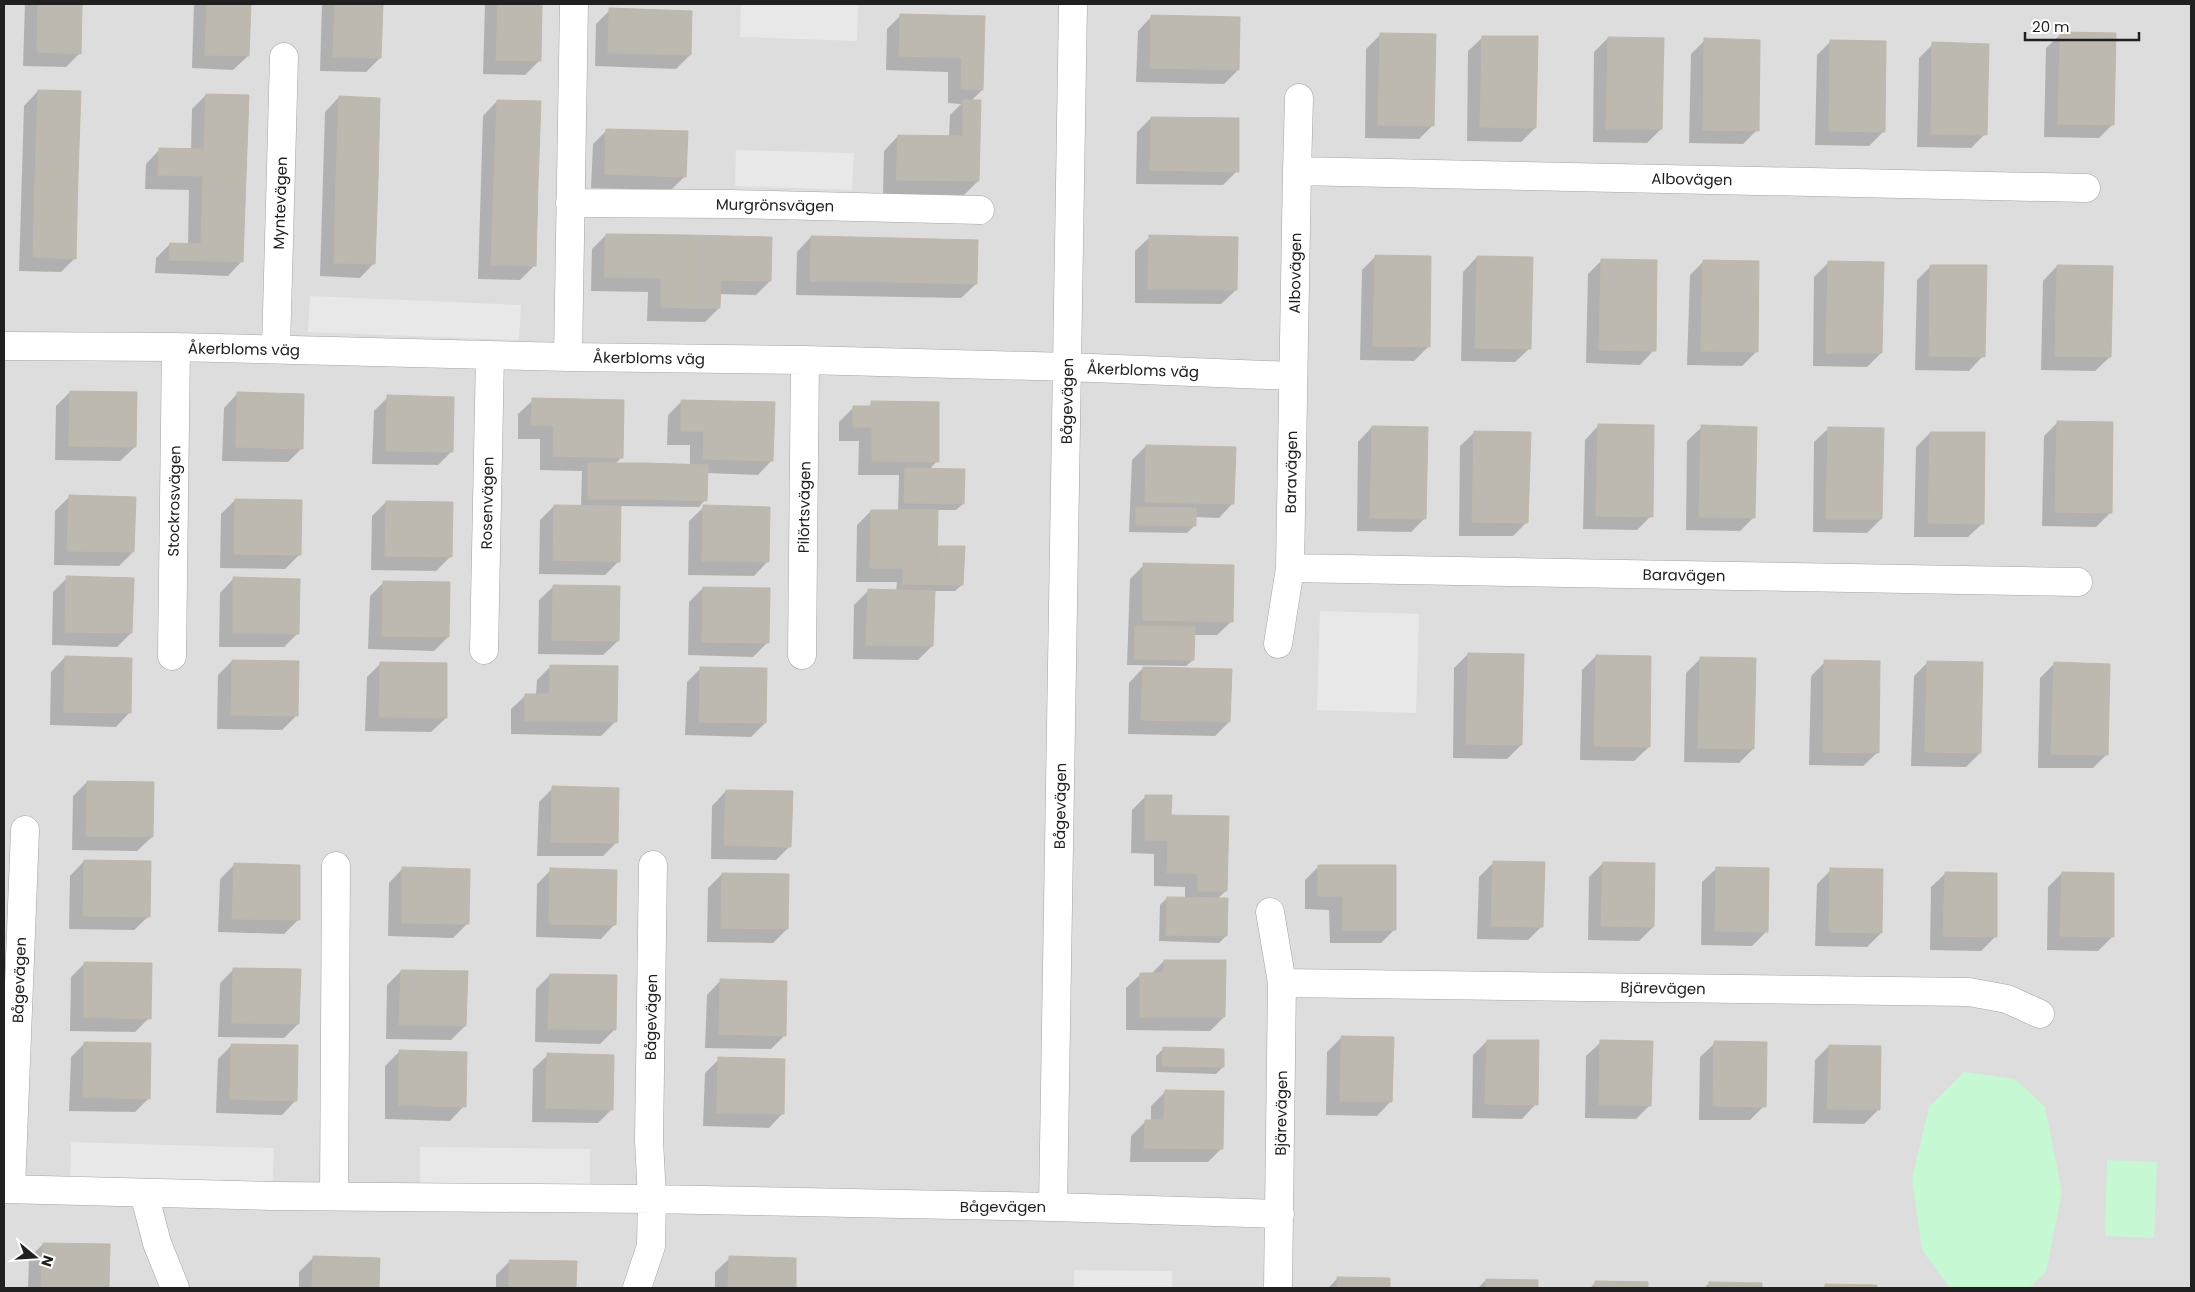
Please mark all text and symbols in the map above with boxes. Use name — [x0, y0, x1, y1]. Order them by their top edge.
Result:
scale bar — [2025, 10, 2139, 42]
text: 20 m — [2032, 16, 2070, 37]
street label: Myntevägen — [268, 156, 292, 250]
street label: Albovägen — [1651, 168, 1733, 190]
street label: Murgrönsvägen — [716, 193, 834, 217]
street label: Albovägen — [1284, 232, 1306, 314]
street label: Åkerbloms väg — [188, 338, 300, 360]
street label: Åkerbloms väg — [593, 347, 705, 369]
street label: Bågevägen — [1056, 358, 1078, 444]
street label: Åkerbloms väg — [1087, 358, 1199, 382]
street label: Baravägen — [1280, 430, 1302, 514]
street label: Stockrosvägen — [163, 445, 185, 557]
street label: Rosenvägen — [476, 456, 498, 550]
street label: Pilörtsvägen — [793, 461, 815, 553]
street label: Baravägen — [1642, 564, 1726, 586]
street label: Bågevägen — [1049, 763, 1071, 849]
street label: Bågevägen — [7, 936, 31, 1024]
street label: Bågevägen — [640, 974, 662, 1060]
street label: Bjärevägen — [1620, 977, 1706, 999]
street label: Bjärevägen — [1270, 1070, 1292, 1156]
street label: Bågevägen — [960, 1196, 1046, 1217]
north arrow — [10, 1232, 60, 1282]
text: N — [36, 1253, 59, 1269]

